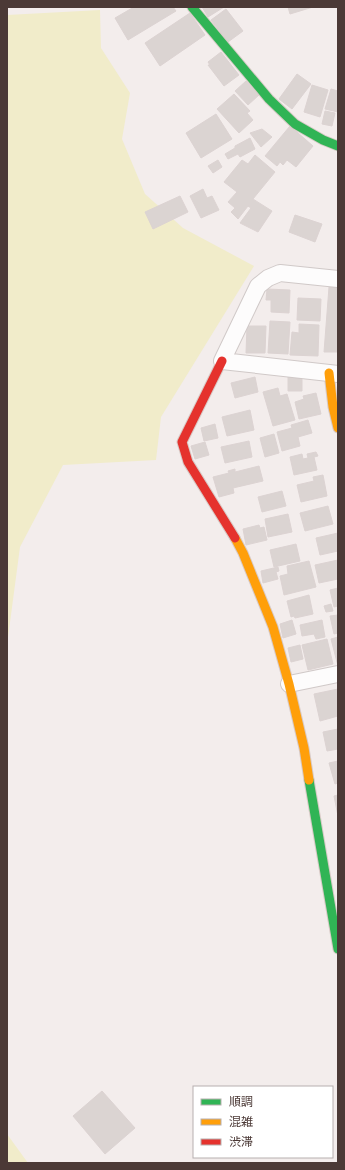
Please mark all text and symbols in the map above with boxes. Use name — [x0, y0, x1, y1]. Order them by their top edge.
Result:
legend — [193, 1086, 333, 1158]
text: 順調 — [229, 1094, 253, 1108]
text: 混雑 — [229, 1114, 253, 1128]
text: 渋滞 — [229, 1134, 253, 1148]

